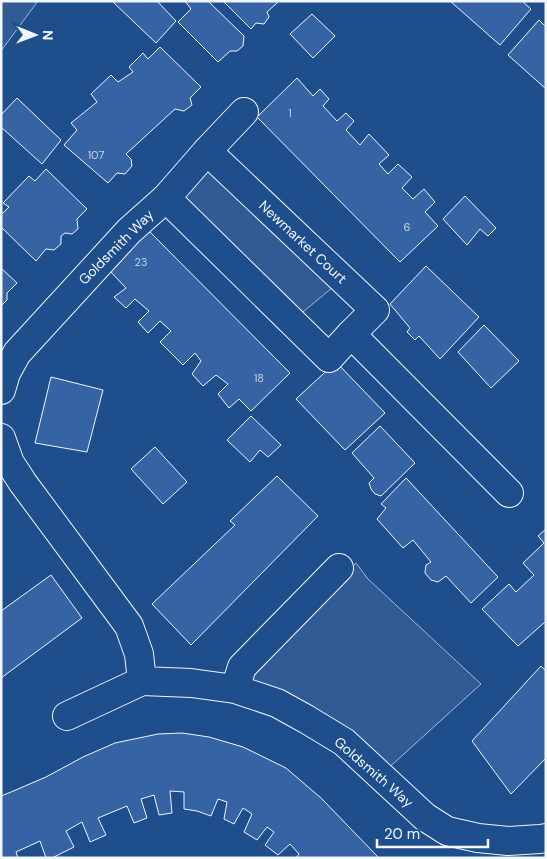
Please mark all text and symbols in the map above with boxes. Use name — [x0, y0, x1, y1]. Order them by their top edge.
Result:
north arrow — [10, 10, 60, 60]
text: N — [39, 30, 57, 40]
house number: 1 — [288, 106, 292, 120]
house number: 107 — [88, 148, 104, 162]
street label: Newmarket Court — [255, 197, 351, 287]
street label: Goldsmith Way — [75, 205, 158, 288]
house number: 6 — [404, 220, 411, 234]
house number: 23 — [135, 255, 147, 269]
house number: 18 — [254, 371, 264, 385]
street label: Goldsmith Way — [331, 733, 417, 811]
scale bar — [377, 816, 488, 848]
text: 20 m — [384, 824, 420, 844]

